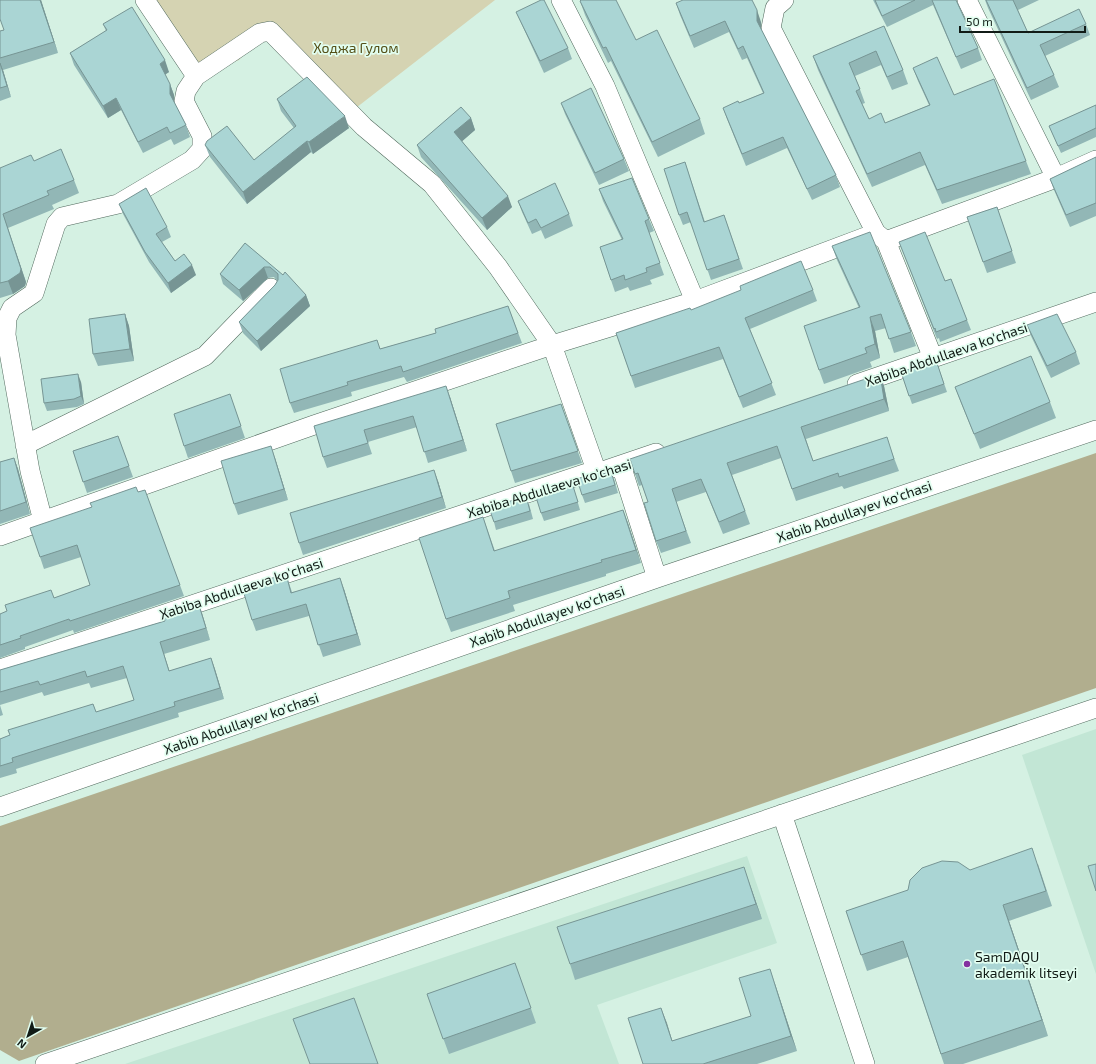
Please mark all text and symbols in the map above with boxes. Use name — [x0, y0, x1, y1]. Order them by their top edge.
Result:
scale bar — [960, 8, 1085, 34]
text: 50 m — [966, 14, 993, 28]
park label: Ходжа Гулом — [313, 39, 399, 56]
street label: Xabiba Abdullaeva ko'chasi — [862, 318, 1030, 390]
street label: Xabiba Abdullaeva ko'chasi — [465, 455, 633, 521]
street label: Xabib Abdullayev ko'chasi — [774, 476, 934, 546]
street label: Xabiba Abdullaeva ko'chasi — [157, 553, 325, 623]
street label: Xabib Abdullayev ko'chasi — [467, 581, 627, 651]
street label: Xabib Abdullayev ko'chasi — [161, 688, 321, 758]
place label: SamDAQU akademik litseyi — [975, 948, 1077, 981]
marker: SamDAQU akademik litseyi — [962, 959, 972, 969]
north arrow — [8, 1016, 48, 1056]
text: N — [14, 1037, 29, 1052]

